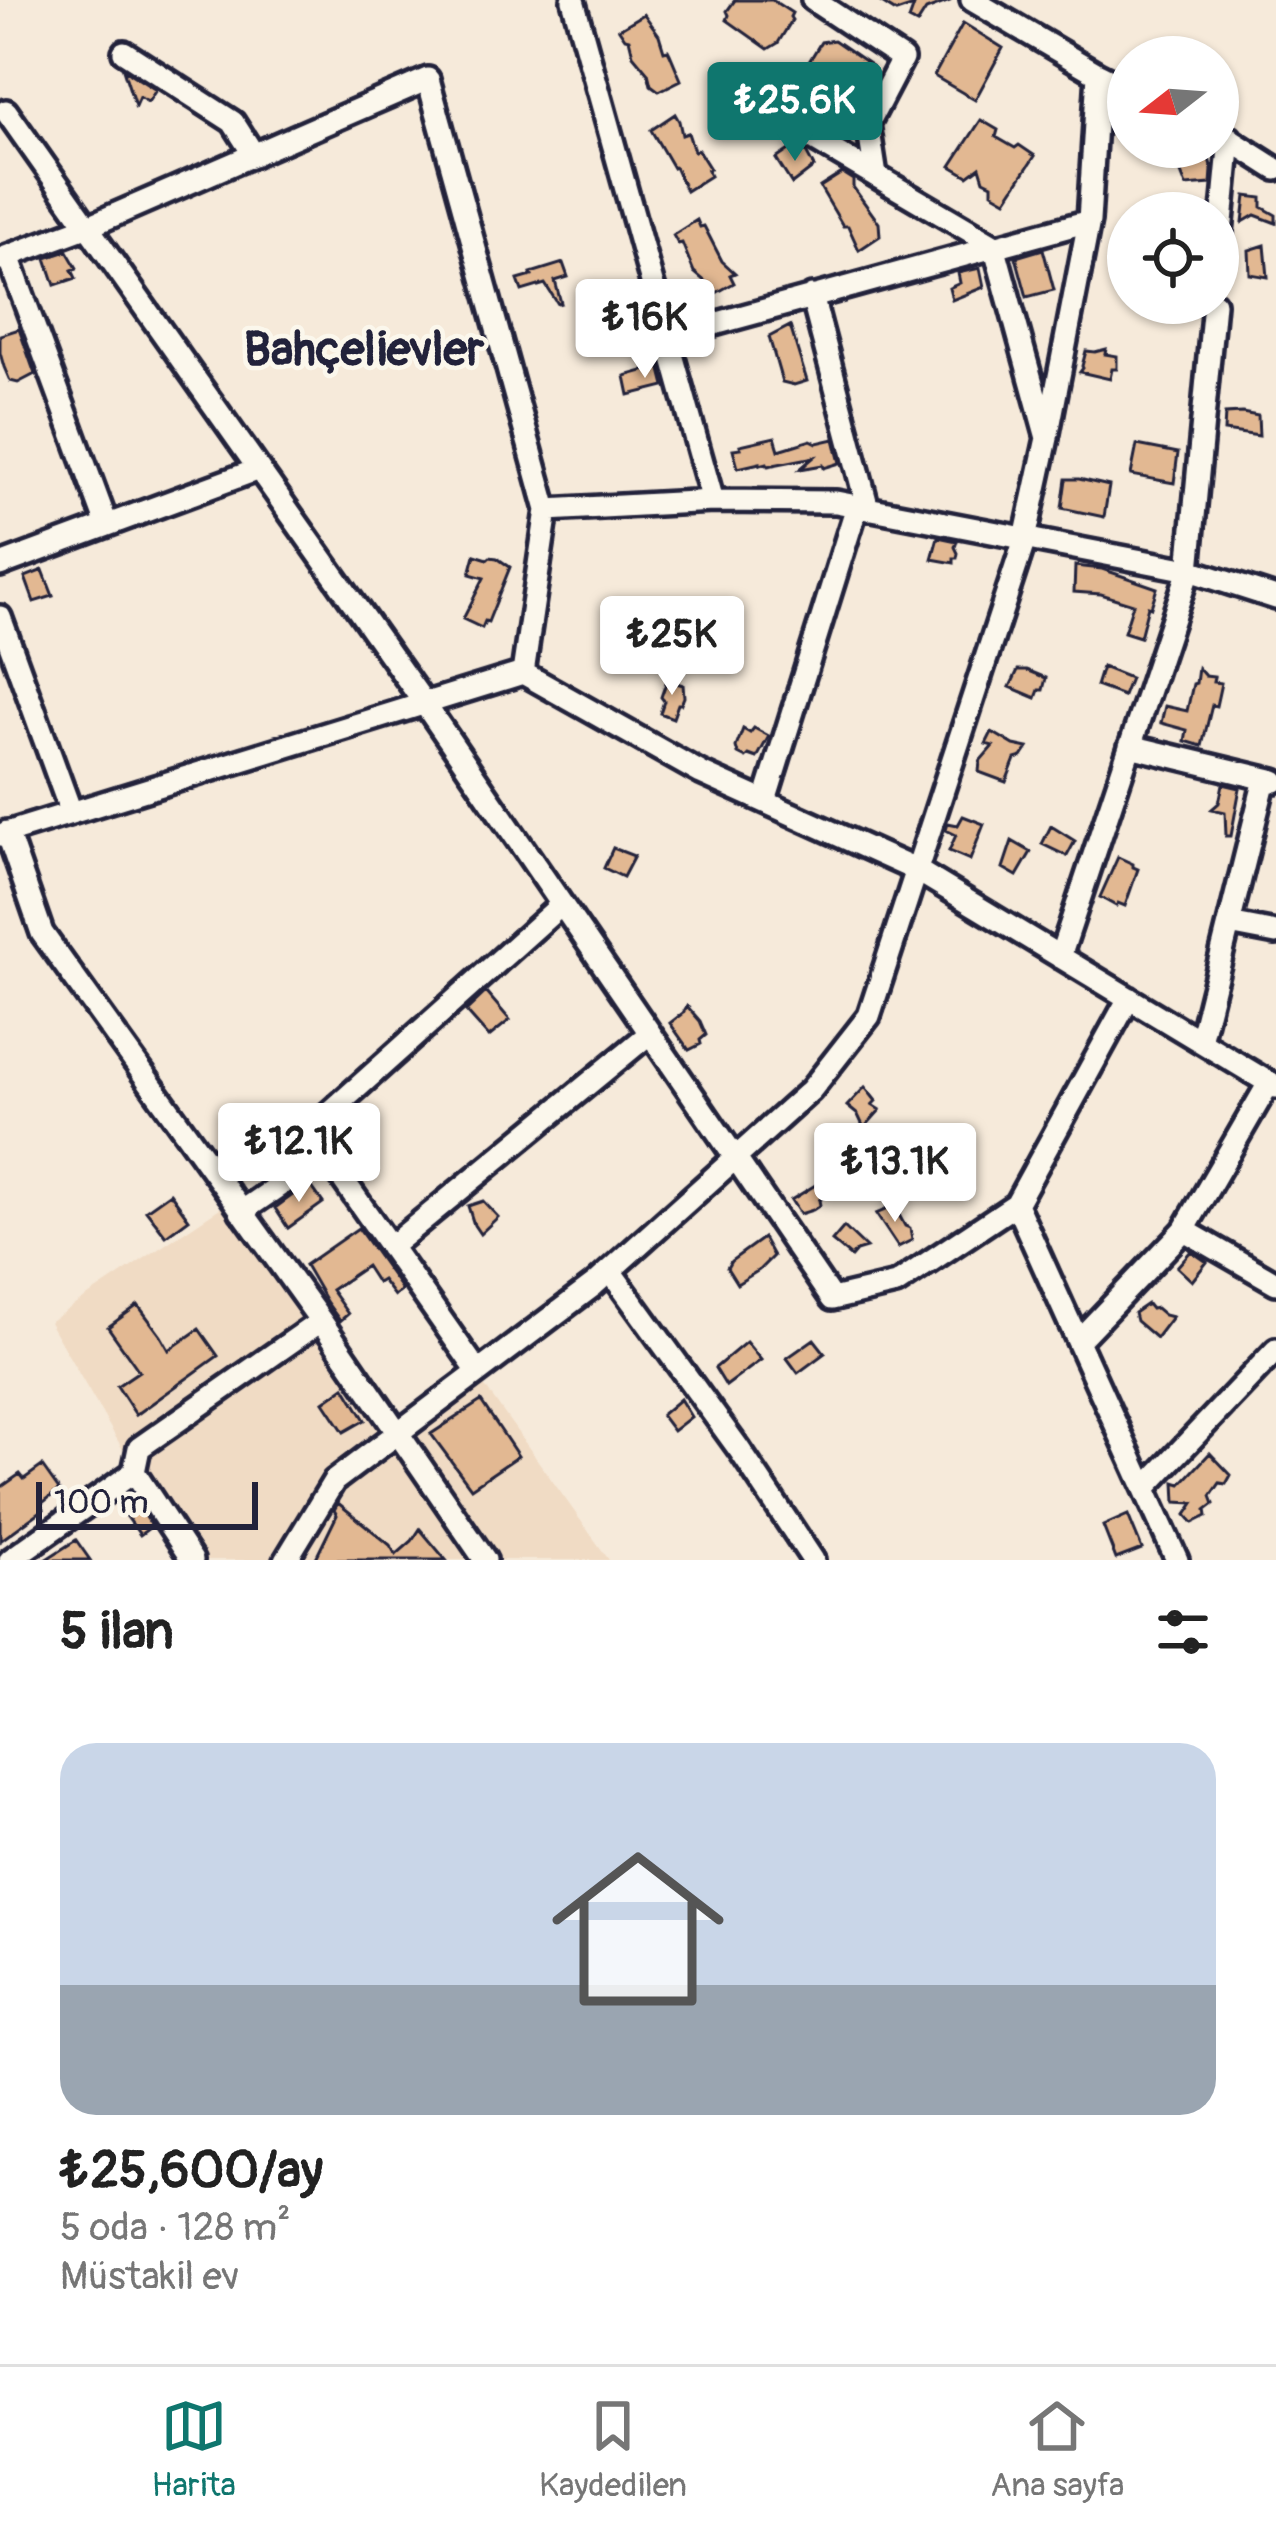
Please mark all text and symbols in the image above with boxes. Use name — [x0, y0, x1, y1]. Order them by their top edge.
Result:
north arrow — [1107, 36, 1239, 168]
map controls — [1107, 36, 1239, 324]
pin: ₺25.6K — [697, 62, 893, 164]
text: ₺25.6K — [734, 76, 856, 125]
button: locate — [1107, 192, 1239, 324]
pin: ₺16K — [574, 279, 716, 381]
text: ₺16K — [603, 293, 687, 342]
district label: Bahçelievler — [244, 320, 485, 380]
pin: ₺25K — [601, 596, 743, 698]
text: ₺25K — [627, 610, 717, 659]
pin: ₺12.1K — [201, 1103, 397, 1205]
text: ₺12.1K — [245, 1117, 353, 1166]
pin: ₺13.1K — [797, 1123, 993, 1225]
text: ₺13.1K — [841, 1137, 949, 1186]
scale bar — [36, 1476, 258, 1529]
text: 100 m — [54, 1482, 148, 1523]
icon: filters — [1150, 1599, 1216, 1665]
text: 5 ilan — [60, 1600, 174, 1664]
icon: home — [530, 1821, 746, 2037]
text: ₺25,600/ay — [60, 2139, 323, 2203]
text: 5 oda · 128 m² — [60, 2203, 291, 2252]
text: Müstakil ev — [60, 2252, 239, 2301]
tab: Harita — [152, 2393, 236, 2506]
tab: Kaydedilen — [539, 2393, 687, 2506]
tab: Ana sayfa — [990, 2393, 1124, 2506]

